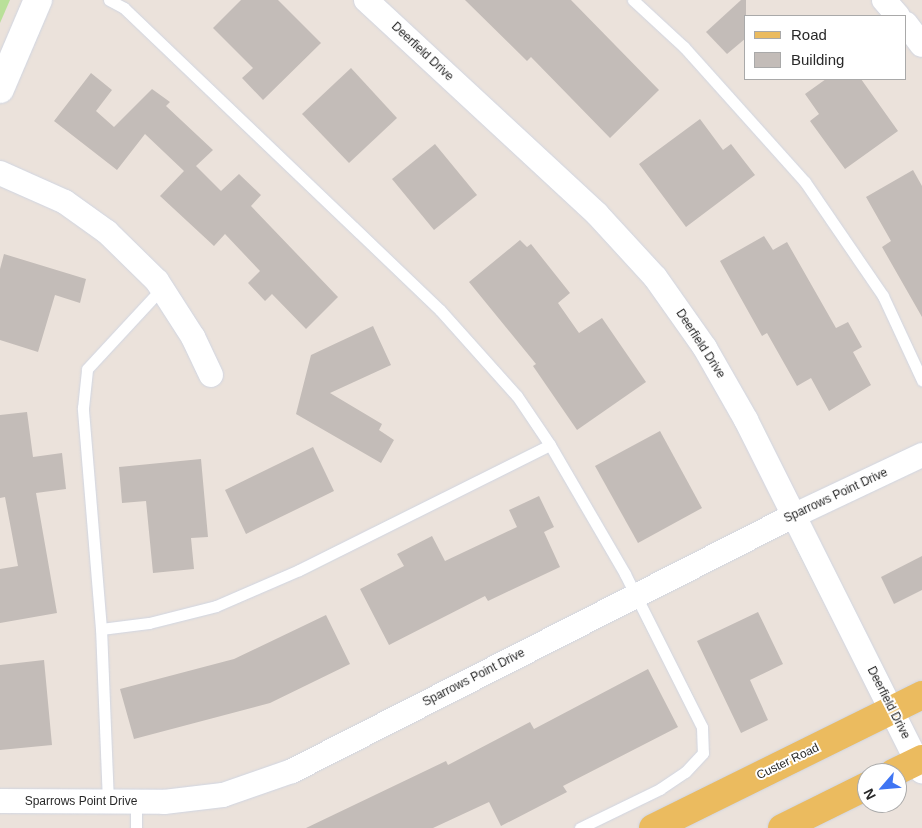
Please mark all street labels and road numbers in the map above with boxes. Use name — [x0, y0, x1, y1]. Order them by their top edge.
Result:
street label: Deerfield Drive — [388, 20, 456, 84]
street label: Deerfield Drive — [672, 307, 728, 381]
street label: Sparrows Point Drive — [782, 466, 890, 526]
street label: Sparrows Point Drive — [421, 646, 527, 710]
street label: Deerfield Drive — [864, 664, 912, 742]
street label: Custer Road — [755, 741, 821, 783]
street label: Sparrows Point Drive — [25, 795, 137, 809]

